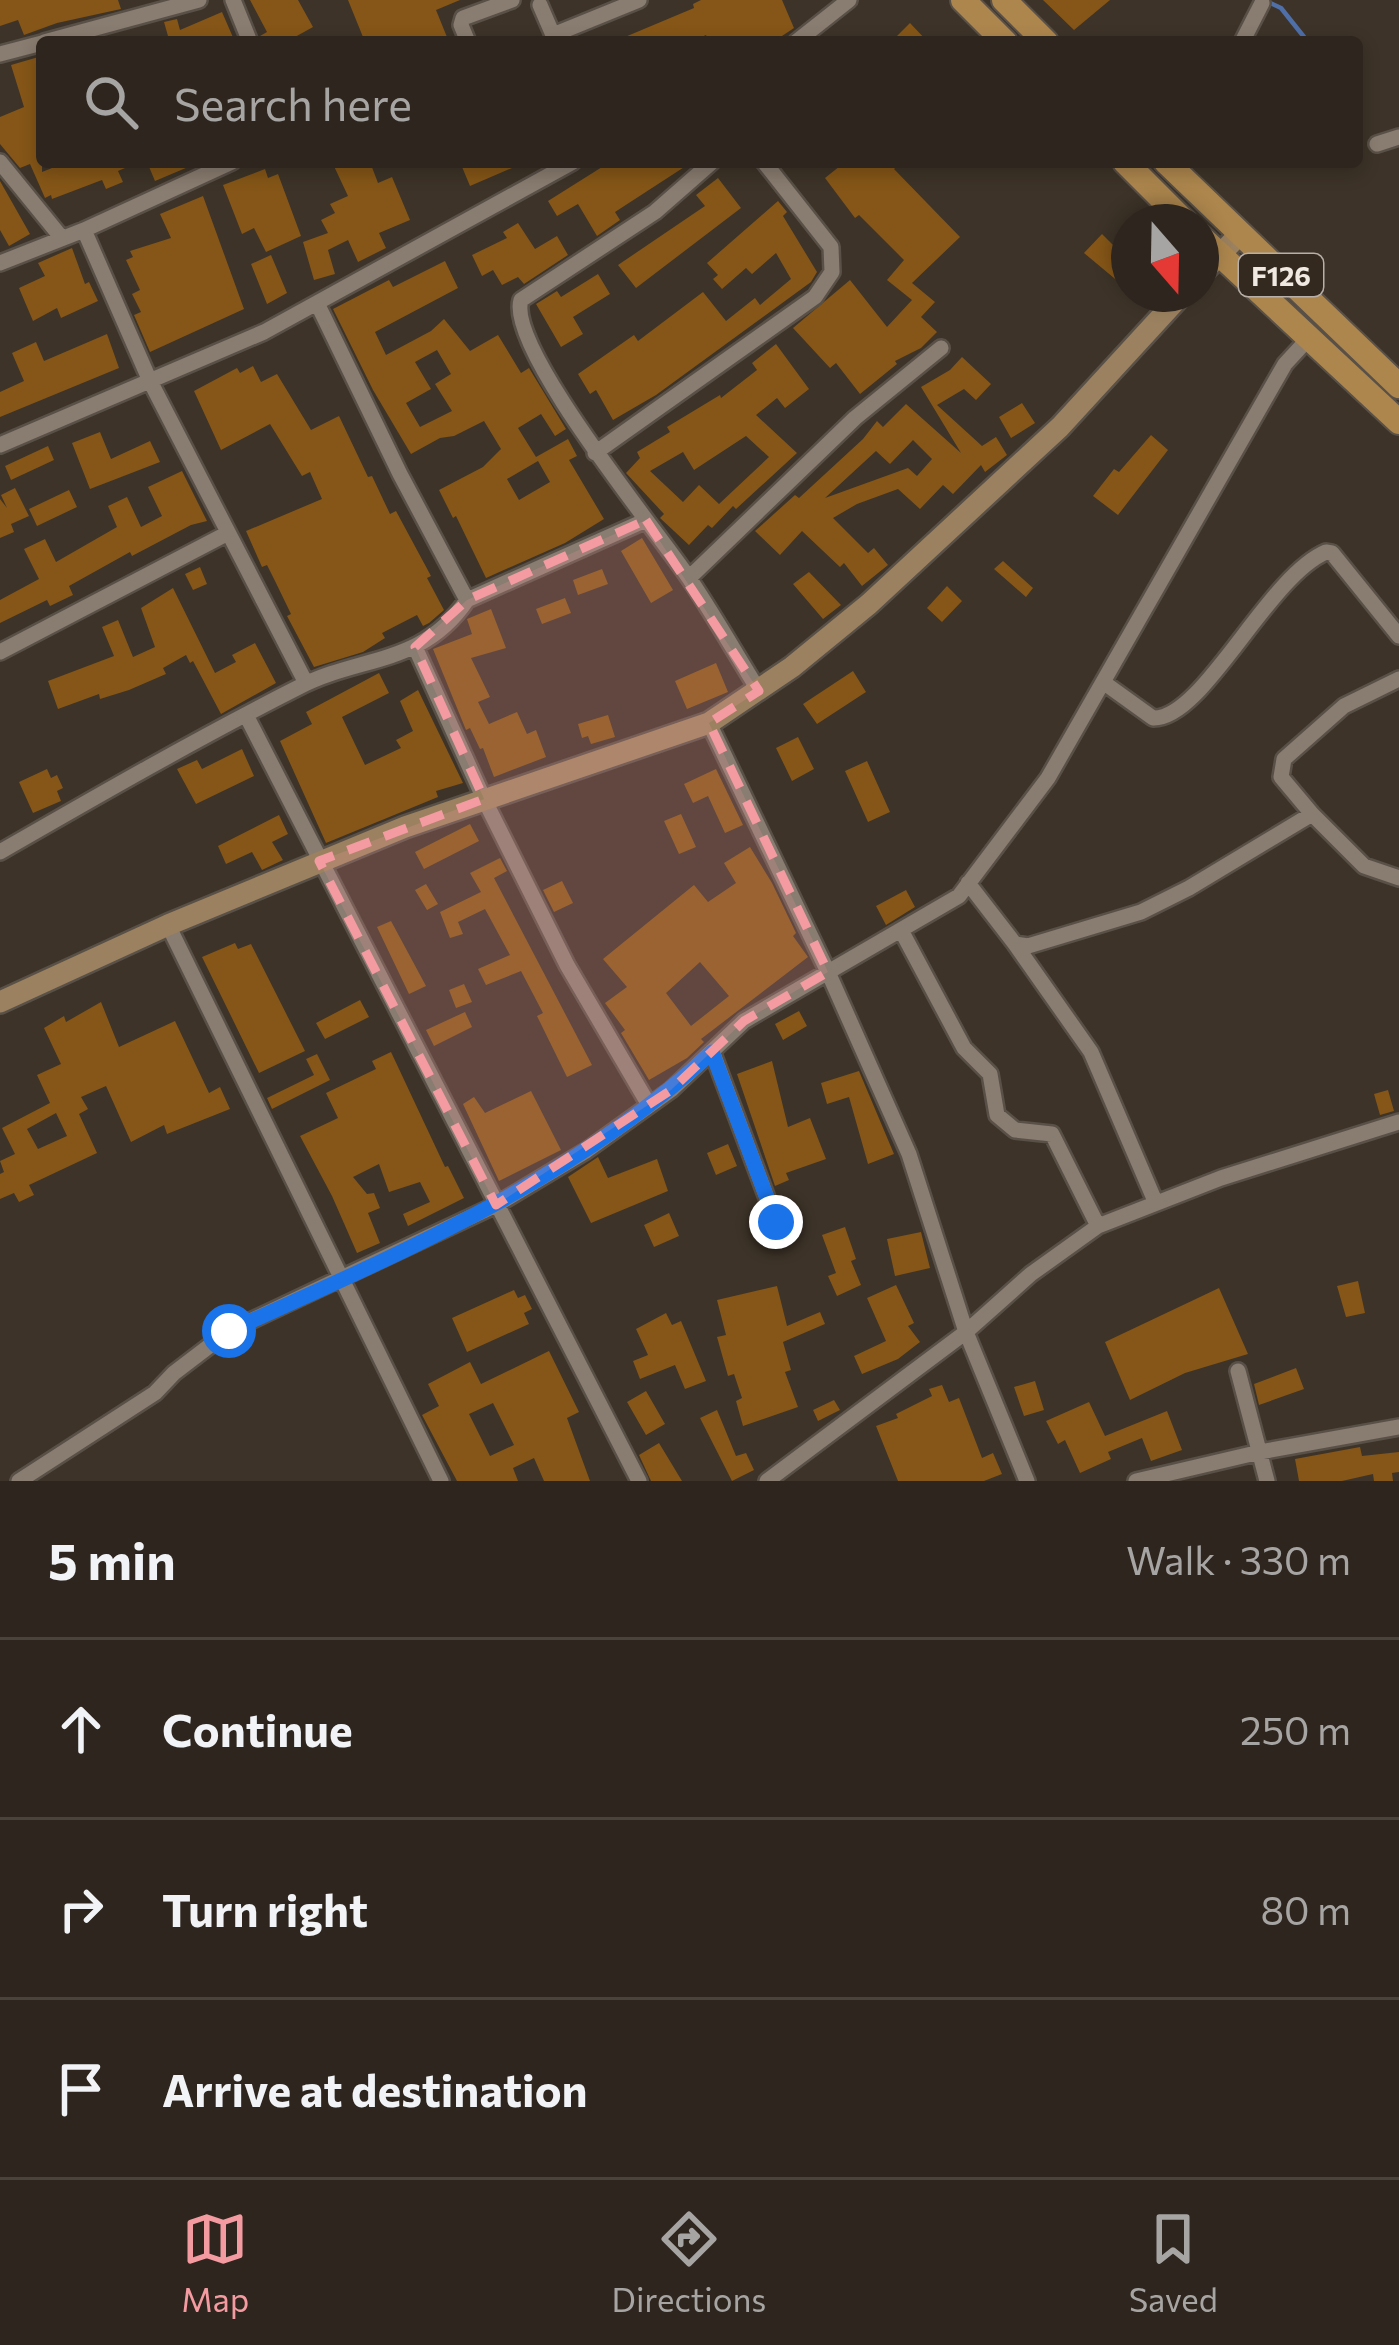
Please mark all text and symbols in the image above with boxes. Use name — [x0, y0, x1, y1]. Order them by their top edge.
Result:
search box — [36, 36, 1363, 168]
icon: search — [78, 69, 144, 135]
text: Search here — [174, 75, 412, 130]
north arrow — [1111, 204, 1219, 312]
road number: F126 — [1239, 254, 1323, 296]
route end — [749, 1195, 803, 1249]
route start — [202, 1304, 256, 1358]
text: 5 min — [48, 1528, 176, 1591]
text: Walk · 330 m — [1126, 1535, 1351, 1583]
icon: ahead — [48, 1696, 114, 1762]
text: Continue — [162, 1701, 353, 1756]
text: 250 m — [1240, 1705, 1351, 1753]
icon: right — [48, 1876, 114, 1942]
text: Turn right — [162, 1881, 368, 1936]
text: 80 m — [1260, 1885, 1351, 1933]
icon: arrive — [48, 2056, 114, 2122]
text: Arrive at destination — [162, 2061, 588, 2116]
tab: Map — [181, 2206, 249, 2319]
tab: Directions — [612, 2206, 766, 2319]
tab: Saved — [1129, 2206, 1218, 2319]

